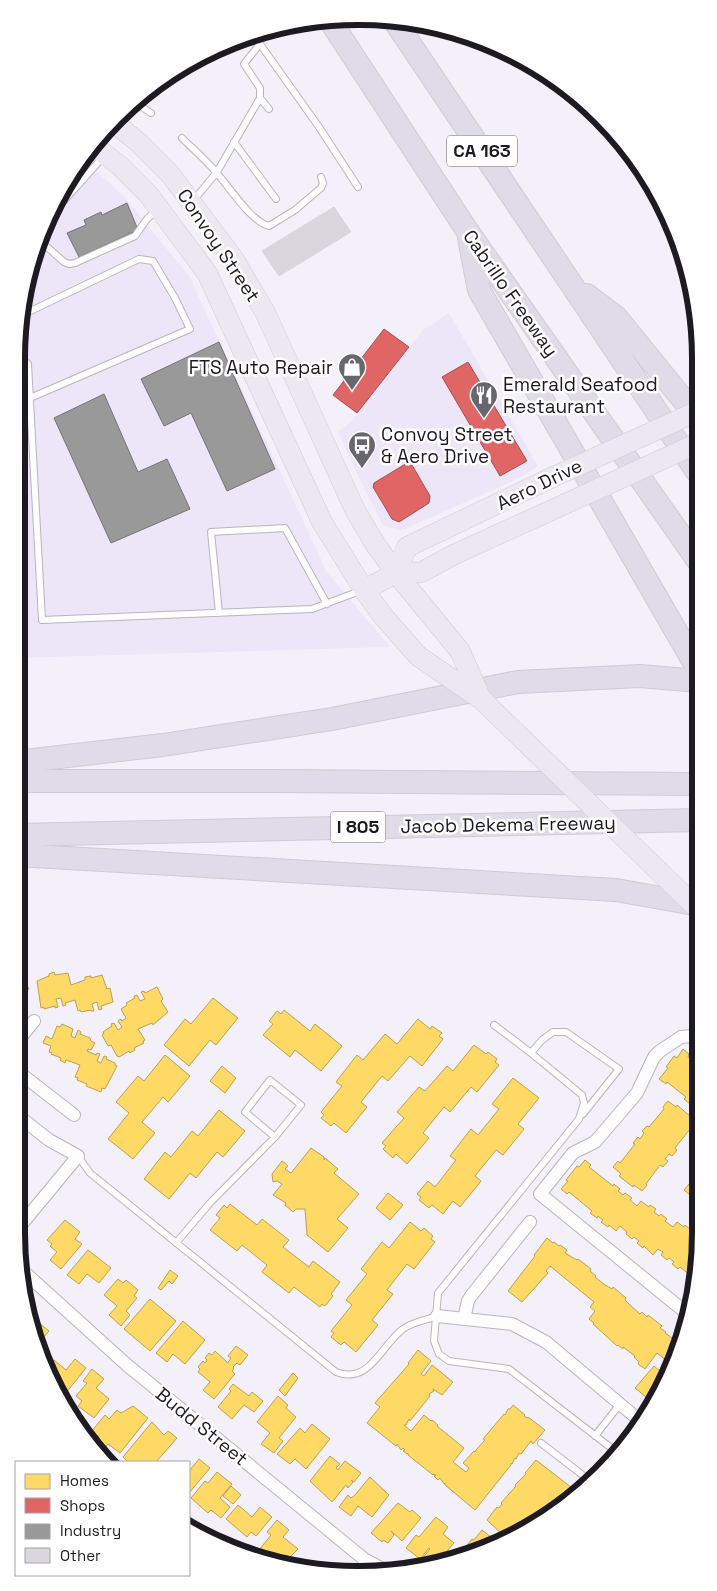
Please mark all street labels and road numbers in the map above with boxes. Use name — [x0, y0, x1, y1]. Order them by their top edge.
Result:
road number: CA 163 — [447, 136, 517, 166]
street label: Convoy Street — [171, 184, 266, 307]
street label: Cabrillo Freeway — [457, 225, 564, 362]
street label: Aero Drive — [492, 453, 586, 516]
street label: Jacob Dekema Freeway — [400, 810, 616, 839]
road number: I 805 — [330, 812, 386, 842]
street label: Budd Street — [150, 1382, 253, 1471]

